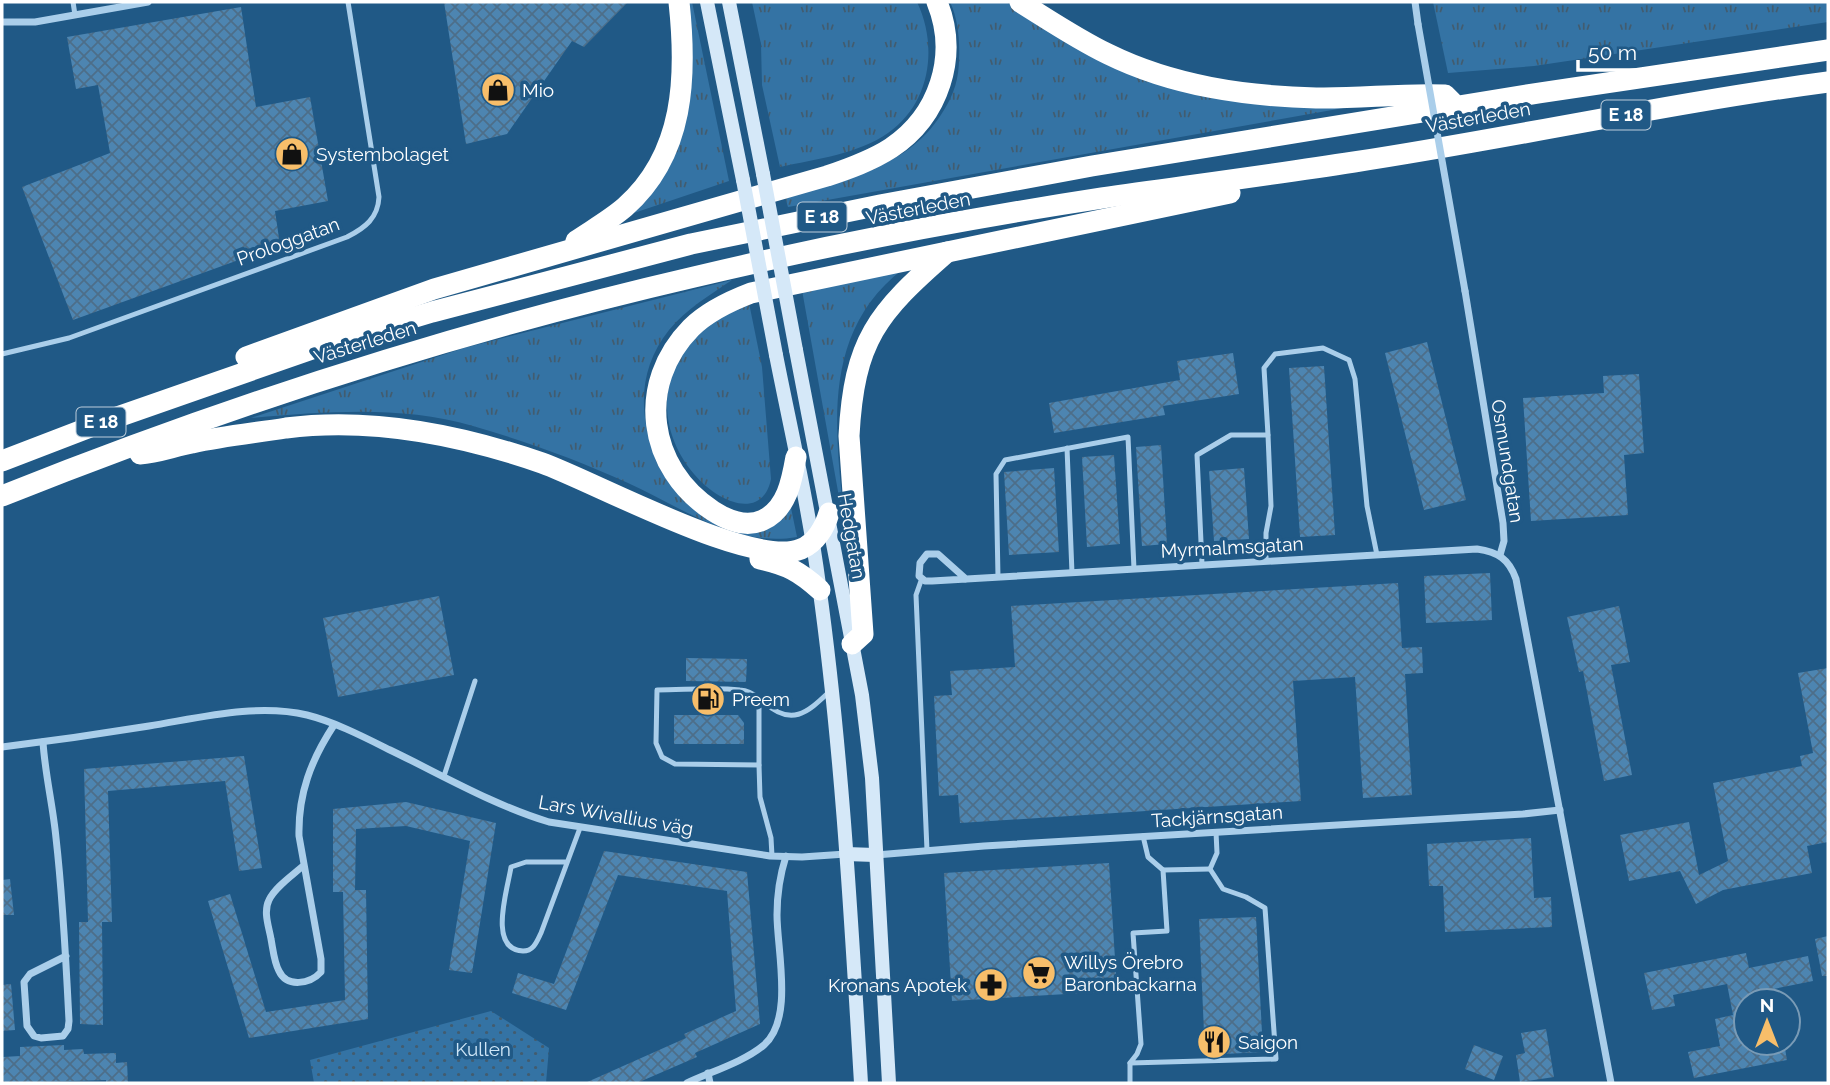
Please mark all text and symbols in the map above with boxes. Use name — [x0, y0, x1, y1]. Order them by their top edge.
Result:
scale bar — [1578, 28, 1690, 72]
text: 50 m — [1588, 40, 1637, 65]
shop icon: Mio — [479, 71, 517, 109]
place label: Mio — [522, 79, 554, 101]
street label: Västerleden — [1424, 97, 1532, 137]
road number: E 18 — [1602, 100, 1650, 130]
shop icon: Systembolaget — [273, 135, 311, 173]
place label: Systembolaget — [316, 143, 450, 165]
street label: Västerleden — [864, 187, 972, 229]
road number: E 18 — [798, 202, 846, 232]
street label: Prologgatan — [234, 212, 342, 270]
street label: Västerleden — [311, 316, 419, 368]
street label: Osmundgatan — [1487, 398, 1529, 524]
road number: E 18 — [76, 408, 126, 436]
street label: Hedgatan — [834, 491, 870, 581]
street label: Myrmalmsgatan — [1160, 532, 1304, 562]
fuel station icon: Preem — [689, 680, 727, 718]
place label: Preem — [732, 688, 790, 710]
street label: Lars Wivallius väg — [537, 791, 695, 839]
street label: Tackjärnsgatan — [1150, 800, 1284, 832]
place label: Willys Örebro Baronbackarna — [1064, 951, 1197, 995]
supermarket icon: Willys Örebro Baronbackarna — [1020, 954, 1058, 992]
pharmacy icon: Kronans Apotek — [972, 966, 1010, 1004]
place label: Kronans Apotek — [828, 974, 967, 996]
north arrow — [1732, 987, 1802, 1057]
text: N — [1760, 994, 1774, 1016]
restaurant icon: Saigon — [1195, 1023, 1233, 1061]
place label: Saigon — [1238, 1031, 1298, 1053]
park label: Kullen — [455, 1038, 511, 1060]

